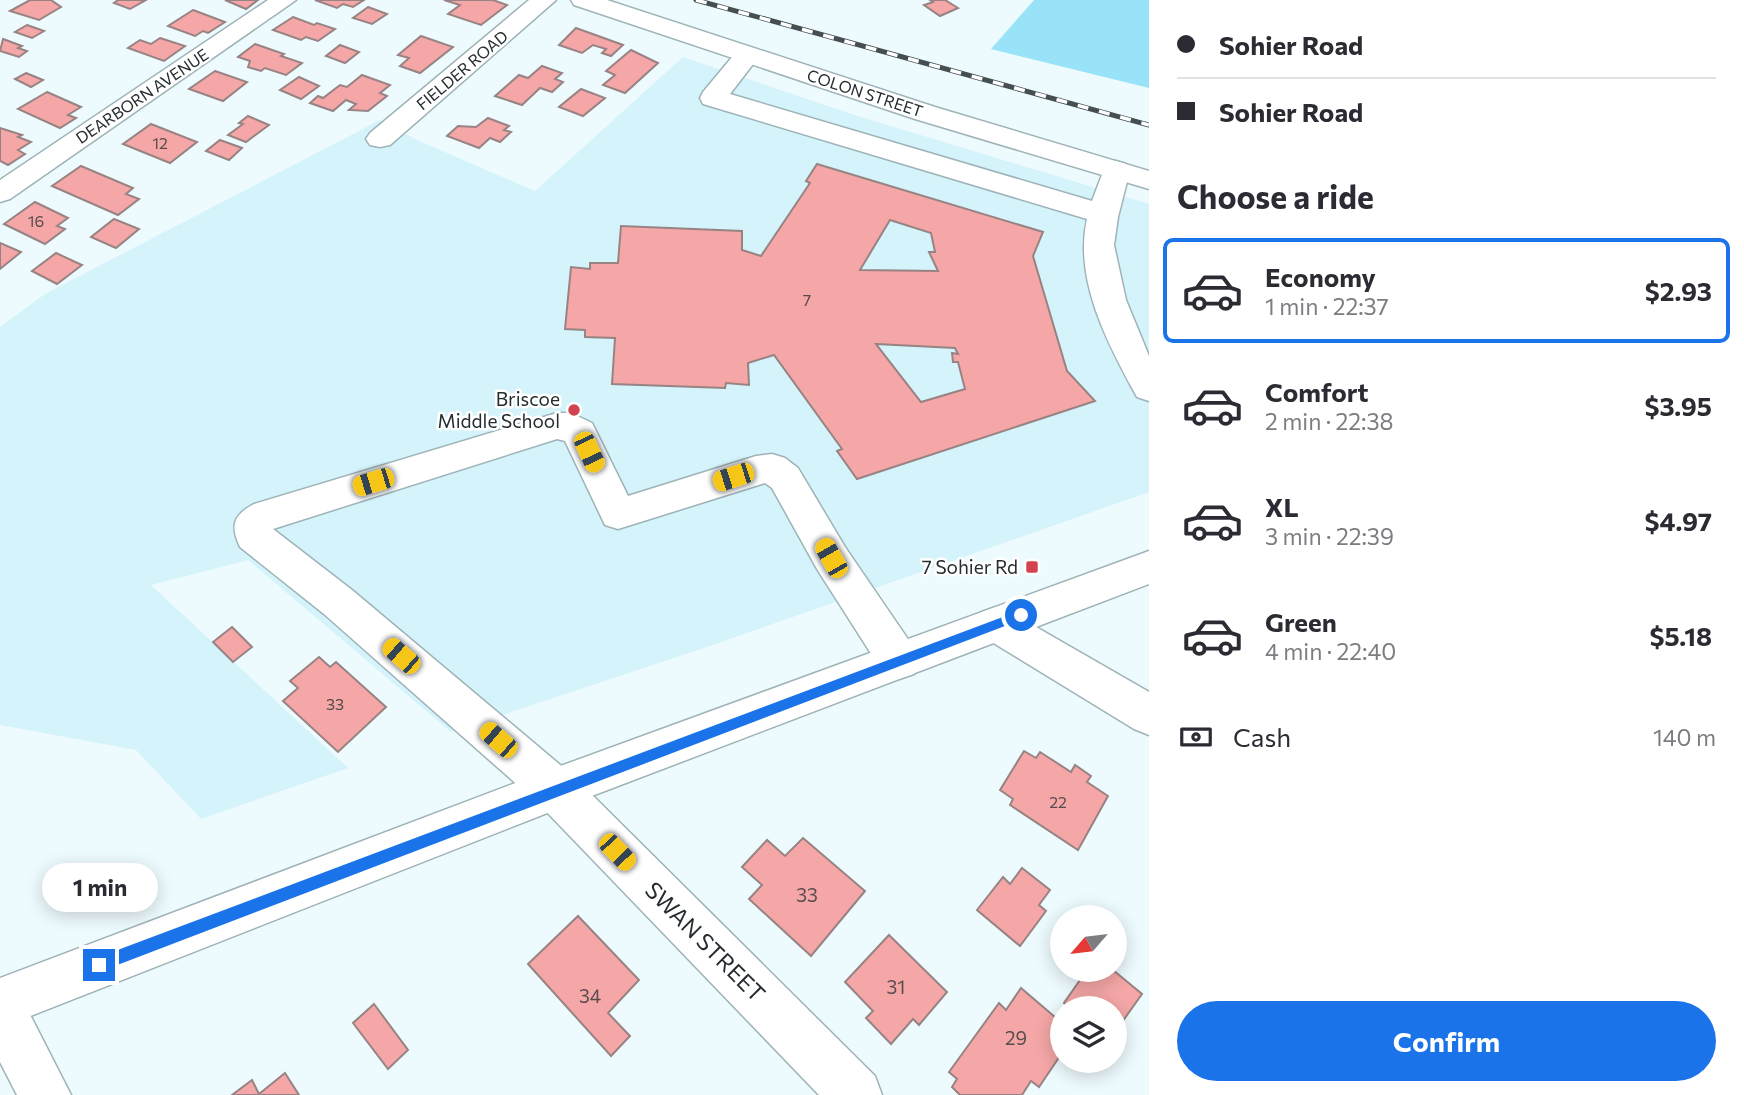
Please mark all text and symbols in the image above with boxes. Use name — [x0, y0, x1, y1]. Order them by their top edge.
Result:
street label: FIELDER ROAD — [412, 26, 511, 113]
text: Sohier Road — [1219, 29, 1363, 60]
street label: DEARBORN AVENUE — [72, 44, 212, 147]
street label: COLON STREET — [805, 65, 925, 120]
text: Sohier Road — [1219, 96, 1363, 127]
house number: 12 — [152, 133, 168, 152]
text: Choose a ride — [1177, 176, 1374, 216]
house number: 16 — [28, 211, 44, 230]
icon: car — [1181, 259, 1244, 322]
text: Economy — [1265, 261, 1376, 292]
text: $2.93 — [1645, 275, 1712, 306]
house number: 7 — [803, 290, 811, 309]
text: 1 min · 22:37 — [1265, 292, 1389, 320]
icon: car — [1181, 374, 1244, 437]
text: Comfort — [1265, 376, 1368, 407]
place label: Briscoe Middle School — [438, 387, 560, 432]
text: $3.95 — [1645, 390, 1712, 421]
marker: Briscoe Middle School — [566, 402, 582, 418]
text: 2 min · 22:38 — [1265, 407, 1394, 435]
car — [571, 429, 608, 475]
car — [710, 461, 757, 493]
car — [350, 466, 397, 498]
icon: car — [1181, 489, 1244, 552]
text: XL — [1265, 491, 1299, 522]
text: $4.97 — [1645, 505, 1712, 536]
text: 3 min · 22:39 — [1265, 522, 1394, 550]
car — [812, 535, 851, 581]
place label: 7 Sohier Rd — [922, 555, 1018, 578]
marker: 7 Sohier Rd — [1024, 559, 1040, 575]
route start — [1005, 599, 1037, 631]
icon: car — [1181, 604, 1244, 667]
text: Green — [1265, 606, 1337, 637]
text: $5.18 — [1649, 620, 1712, 651]
car — [379, 634, 424, 678]
text: 4 min · 22:40 — [1265, 637, 1396, 665]
house number: 33 — [326, 694, 344, 713]
car — [476, 718, 521, 762]
icon: cash — [1177, 718, 1215, 756]
text: Cash — [1233, 721, 1291, 752]
text: 140 m — [1653, 723, 1716, 751]
house number: 22 — [1049, 792, 1067, 811]
car — [595, 830, 640, 874]
callout: 1 min — [41, 864, 157, 912]
text: 1 min — [73, 873, 127, 901]
street label: SWAN STREET — [640, 876, 772, 1007]
house number: 33 — [796, 883, 818, 906]
north arrow — [1050, 905, 1127, 982]
map controls — [1050, 905, 1127, 1073]
route end — [83, 949, 115, 981]
house number: 31 — [887, 975, 905, 998]
house number: 34 — [579, 984, 601, 1007]
button: layers — [1050, 996, 1127, 1073]
button: Confirm — [1177, 1001, 1716, 1081]
house number: 29 — [1005, 1026, 1027, 1049]

